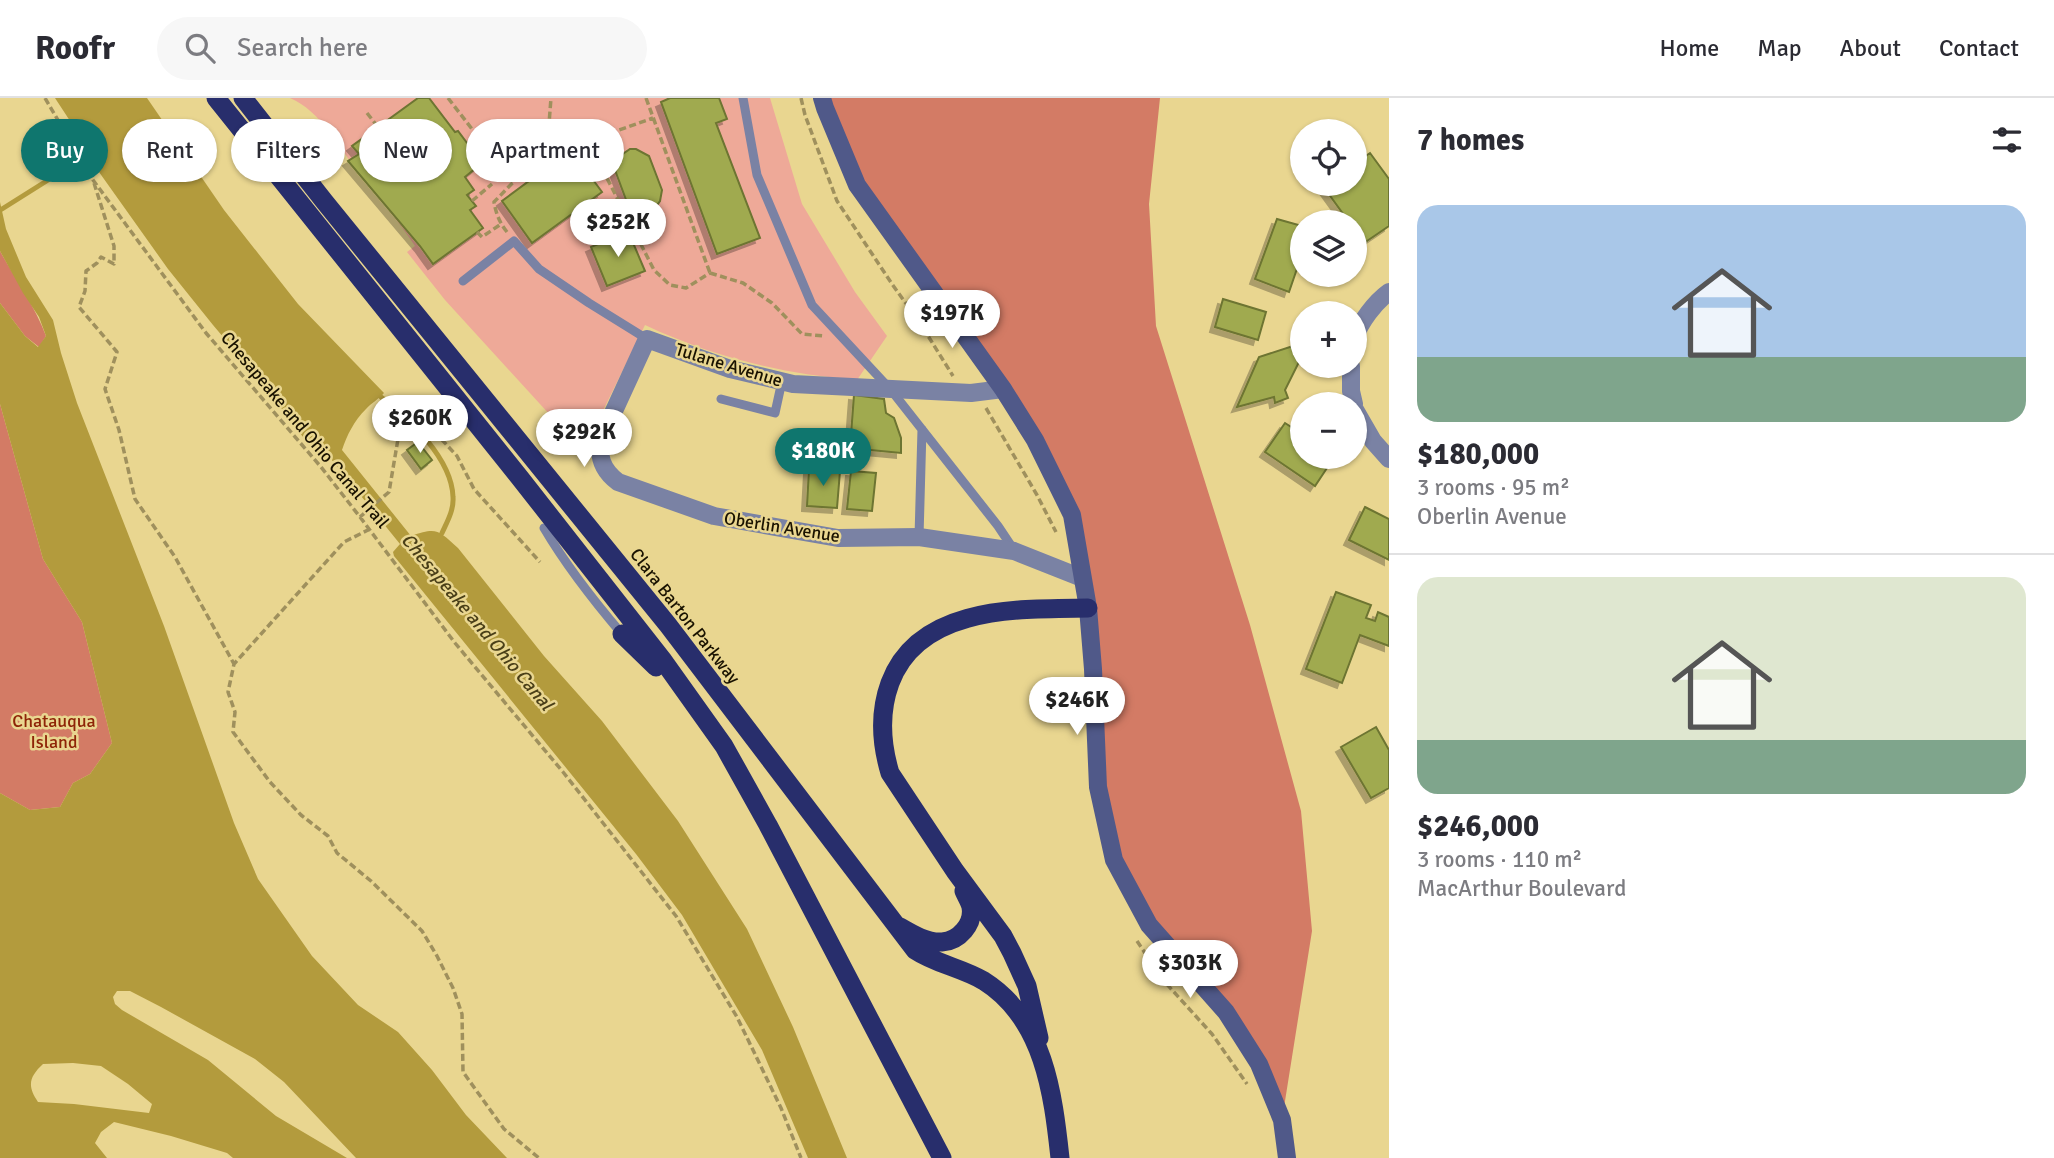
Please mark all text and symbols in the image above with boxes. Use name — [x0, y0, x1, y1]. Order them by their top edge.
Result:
search box — [157, 17, 647, 80]
text: Roofr — [35, 28, 115, 69]
icon: search — [181, 29, 219, 67]
text: Search here — [237, 32, 368, 64]
text: Home — [1659, 33, 1719, 63]
text: Map — [1757, 33, 1802, 63]
text: About — [1840, 33, 1901, 63]
text: Contact — [1939, 33, 2019, 63]
chip: Buy — [21, 119, 108, 182]
chip: Rent — [122, 119, 217, 182]
chip: Filters — [231, 119, 345, 182]
chip: New — [359, 119, 452, 182]
chip: Apartment — [466, 119, 624, 182]
map controls — [1290, 119, 1367, 469]
button: locate — [1290, 119, 1367, 196]
icon: filters — [1988, 121, 2026, 159]
text: 7 homes — [1417, 122, 1524, 159]
pin: $252K — [569, 200, 667, 259]
text: $252K — [586, 207, 650, 236]
button: layers — [1290, 210, 1367, 287]
icon: home — [1659, 250, 1785, 376]
pin: $197K — [903, 290, 1001, 350]
text: $197K — [920, 298, 984, 327]
button: + — [1290, 301, 1367, 378]
street label: Chesapeake and Ohio Canal Trail — [216, 327, 394, 533]
street label: Tulane Avenue — [673, 338, 785, 392]
button: − — [1290, 392, 1367, 469]
pin: $260K — [371, 396, 469, 455]
text: $260K — [388, 403, 452, 432]
pin: $292K — [535, 410, 633, 469]
text: $292K — [552, 417, 616, 446]
pin: $180K — [774, 428, 872, 488]
text: $180K — [791, 436, 855, 465]
text: $180,000 — [1417, 436, 1539, 473]
text: 3 rooms · 95 m² — [1417, 473, 1570, 502]
text: Oberlin Avenue — [1417, 502, 1567, 531]
street label: Oberlin Avenue — [722, 507, 842, 547]
water label: Chesapeake and Ohio Canal — [396, 528, 559, 717]
street label: Clara Barton Parkway — [625, 544, 745, 689]
icon: home — [1659, 622, 1785, 748]
pin: $246K — [1028, 678, 1126, 737]
text: $246K — [1045, 685, 1109, 714]
park label: Chatauqua Island — [12, 710, 96, 753]
text: $246,000 — [1417, 808, 1539, 845]
text: 3 rooms · 110 m² — [1417, 845, 1582, 874]
text: MacArthur Boulevard — [1417, 874, 1626, 903]
pin: $303K — [1141, 940, 1239, 1000]
text: $303K — [1158, 948, 1222, 977]

